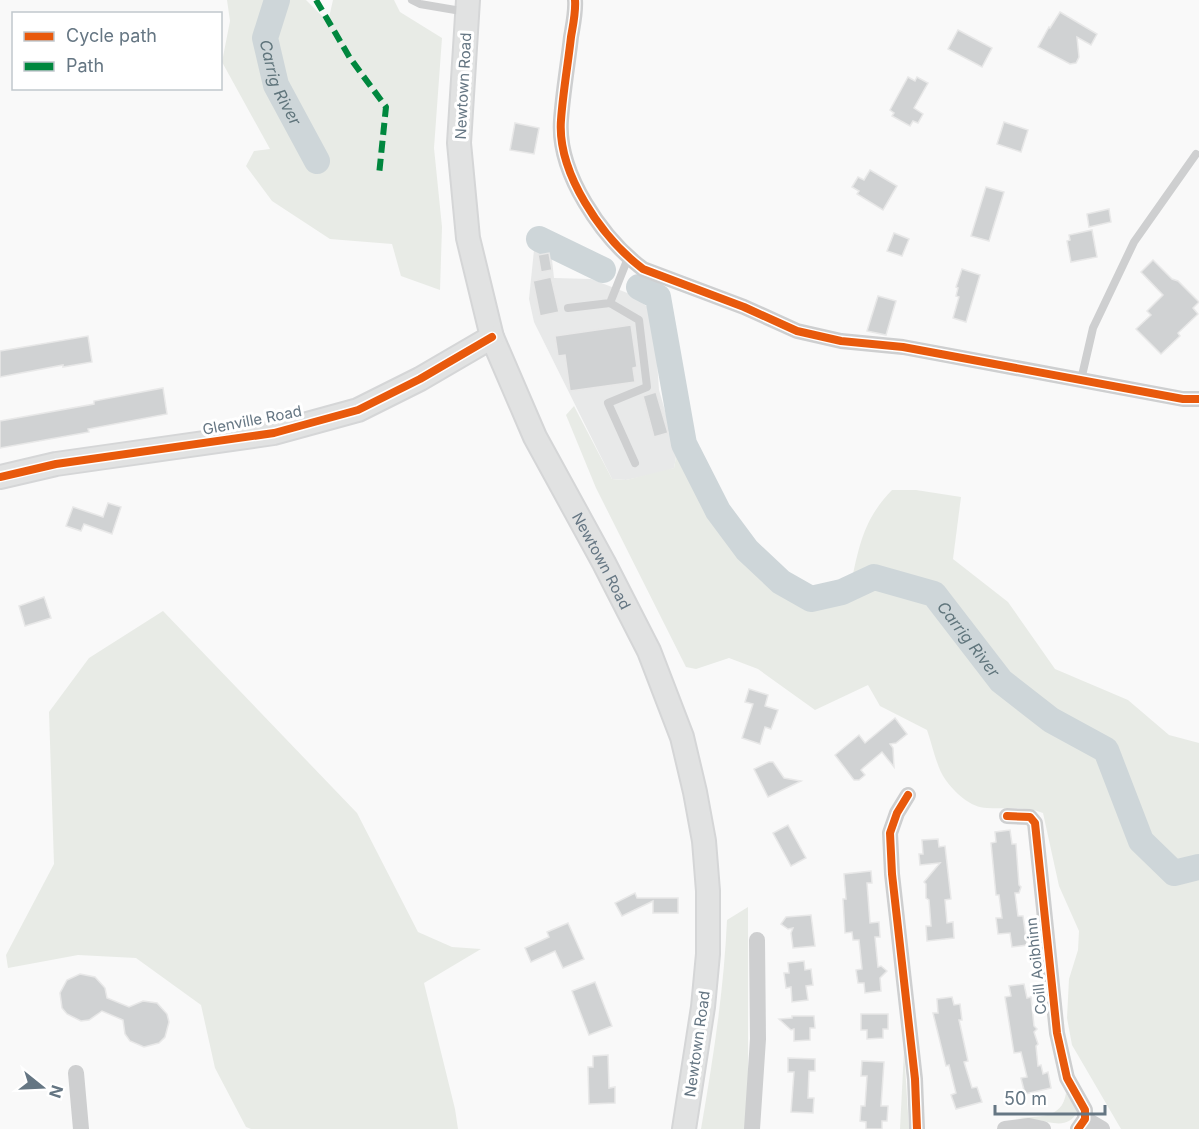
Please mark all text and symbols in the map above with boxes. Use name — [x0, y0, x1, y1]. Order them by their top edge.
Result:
legend — [12, 12, 222, 90]
text: Cycle path — [66, 25, 157, 46]
street label: Newtown Road — [451, 32, 475, 140]
water label: Carrig River — [256, 38, 306, 129]
text: Path — [66, 55, 104, 76]
street label: Glenville Road — [201, 401, 303, 439]
street label: Newtown Road — [568, 509, 635, 612]
water label: Carrig River — [933, 597, 1005, 682]
street label: Coill Aoibhinn — [1021, 917, 1051, 1015]
street label: Newtown Road — [680, 990, 714, 1098]
north arrow — [12, 1057, 72, 1117]
scale bar — [995, 1078, 1104, 1116]
text: N — [45, 1083, 68, 1101]
text: 50 m — [1004, 1088, 1047, 1109]

